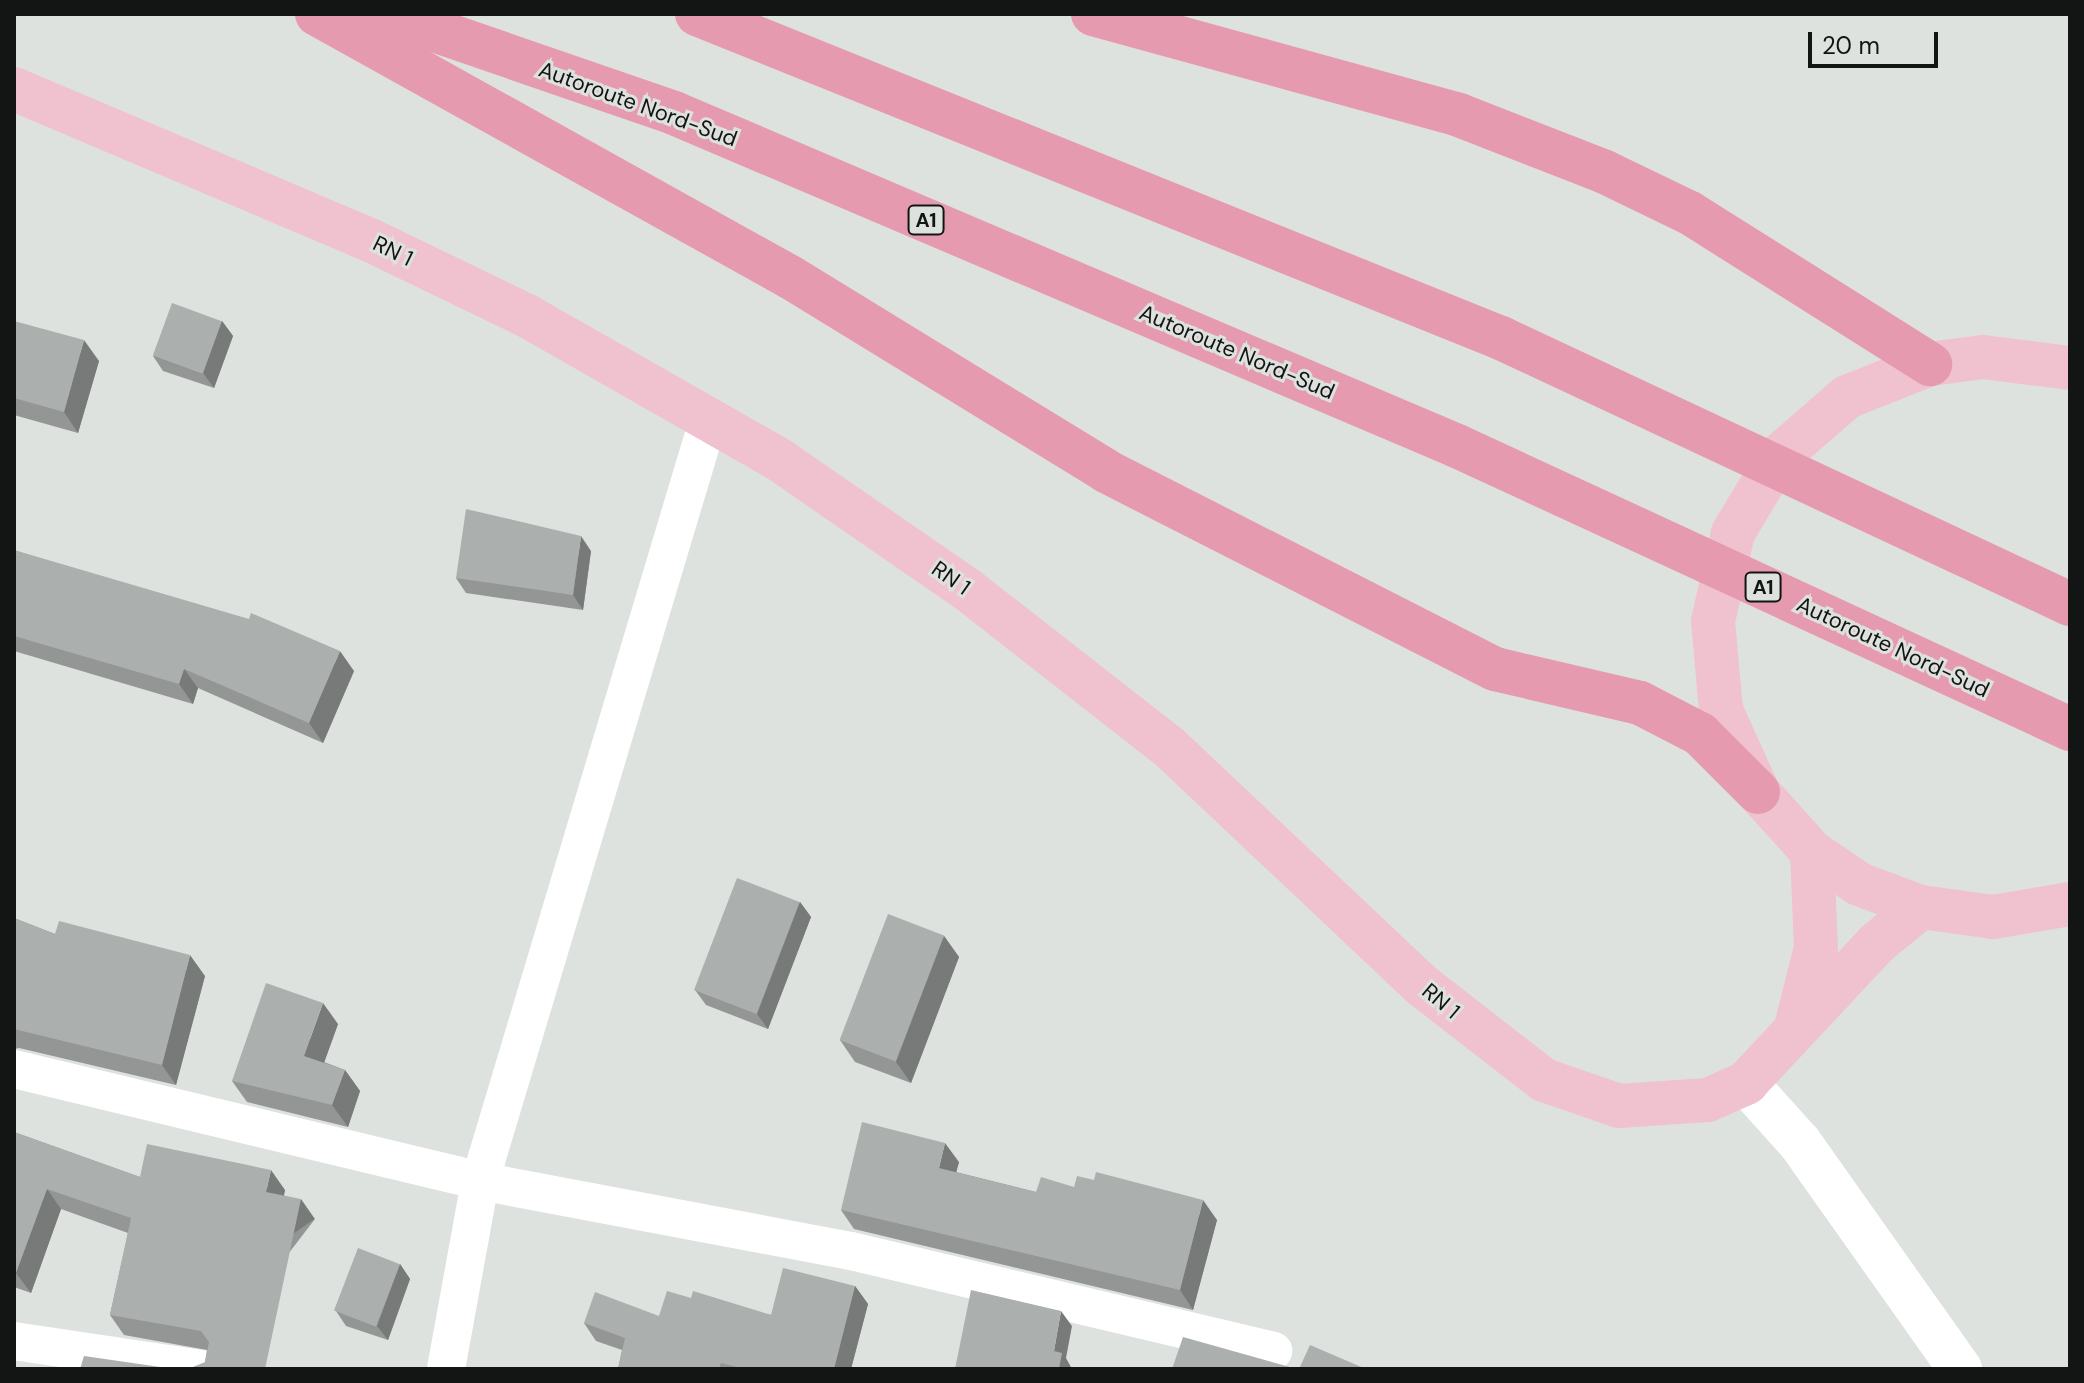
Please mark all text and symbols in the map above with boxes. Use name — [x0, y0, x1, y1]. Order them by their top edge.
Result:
scale bar — [1812, 16, 1942, 66]
text: 20 m — [1822, 30, 1880, 61]
street label: Autoroute Nord-Sud — [535, 56, 741, 152]
road number: A1 — [906, 204, 946, 236]
street label: RN 1 — [369, 230, 417, 272]
street label: Autoroute Nord-Sud — [1136, 299, 1338, 405]
street label: RN 1 — [927, 555, 975, 601]
road number: A1 — [1743, 571, 1783, 603]
street label: Autoroute Nord-Sud — [1793, 591, 1993, 703]
street label: RN 1 — [1417, 978, 1465, 1024]

